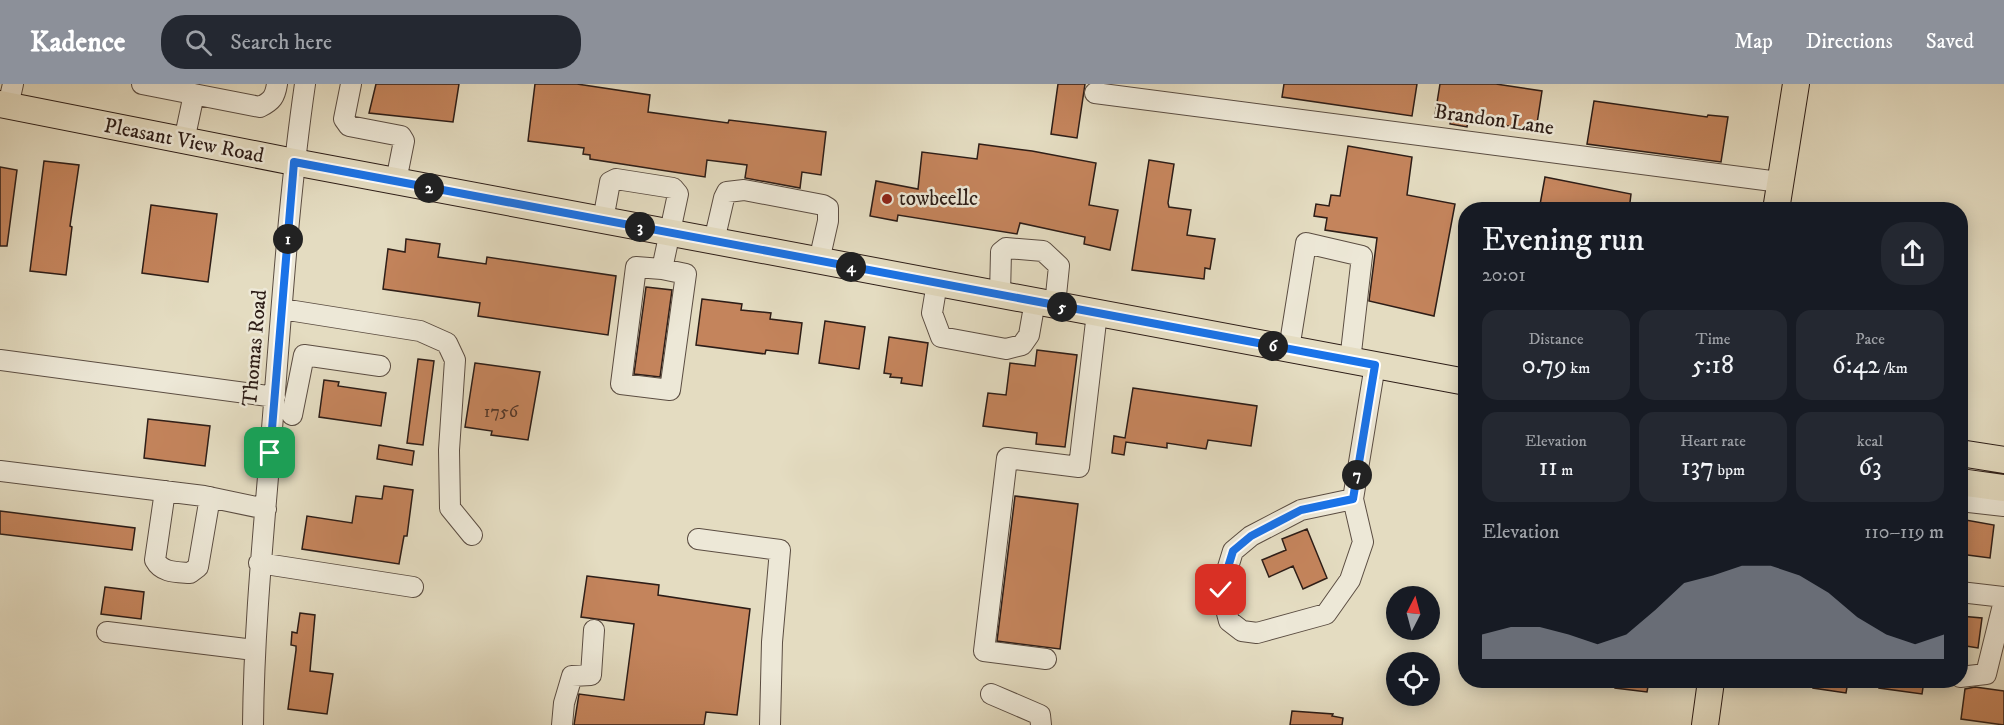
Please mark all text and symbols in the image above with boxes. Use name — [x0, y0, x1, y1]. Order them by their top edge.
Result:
search box — [161, 15, 581, 69]
text: Kadence — [30, 25, 125, 60]
icon: search — [182, 26, 215, 59]
text: Search here — [230, 29, 332, 56]
text: Map — [1734, 29, 1773, 55]
text: Directions — [1806, 29, 1893, 55]
text: Saved — [1926, 29, 1974, 55]
street label: Brandon Lane — [1432, 99, 1556, 141]
street label: Pleasant View Road — [102, 113, 267, 169]
pin: 2 — [414, 173, 444, 203]
text: 2 — [425, 178, 433, 198]
place label: towbeellc — [899, 186, 978, 212]
marker: towbeellc — [880, 192, 894, 206]
pin: 3 — [625, 212, 655, 242]
text: 3 — [637, 217, 643, 237]
text: Evening run — [1482, 220, 1644, 261]
button: share — [1881, 222, 1944, 285]
pin: 1 — [273, 224, 303, 254]
text: 1 — [285, 229, 291, 249]
pin: 4 — [836, 252, 866, 282]
text: 4 — [846, 257, 856, 277]
text: 20:01 — [1482, 263, 1526, 288]
street label: Thomas Road — [237, 288, 273, 407]
pin: 5 — [1047, 292, 1077, 322]
text: 5 — [1058, 297, 1066, 317]
text: Distance — [1528, 329, 1584, 349]
text: Time — [1696, 329, 1730, 349]
text: Pace — [1855, 329, 1885, 349]
pin: 6 — [1258, 331, 1288, 361]
text: 6 — [1269, 336, 1277, 356]
text: 0.79 — [1522, 349, 1567, 382]
text: 5:18 — [1692, 349, 1734, 382]
text: 6:42 — [1832, 349, 1880, 382]
text: km — [1567, 358, 1590, 378]
text: /km — [1880, 358, 1908, 378]
house number: 1756 — [484, 401, 519, 423]
pin — [244, 427, 295, 478]
text: Elevation — [1525, 431, 1587, 451]
text: Heart rate — [1680, 431, 1746, 451]
text: kcal — [1857, 431, 1883, 451]
icon: arrive — [253, 436, 286, 469]
text: 11 — [1539, 451, 1558, 484]
text: 137 — [1681, 451, 1714, 484]
text: 63 — [1858, 451, 1882, 484]
pin: 7 — [1342, 460, 1372, 490]
text: m — [1558, 460, 1573, 480]
text: bpm — [1714, 460, 1745, 480]
text: 7 — [1353, 465, 1361, 485]
text: Elevation — [1482, 520, 1559, 545]
text: 110–119 m — [1864, 520, 1944, 545]
pin — [1195, 564, 1246, 615]
icon: check — [1204, 573, 1237, 606]
north arrow — [1386, 586, 1440, 640]
map controls — [1386, 586, 1440, 706]
button: locate — [1386, 652, 1440, 706]

